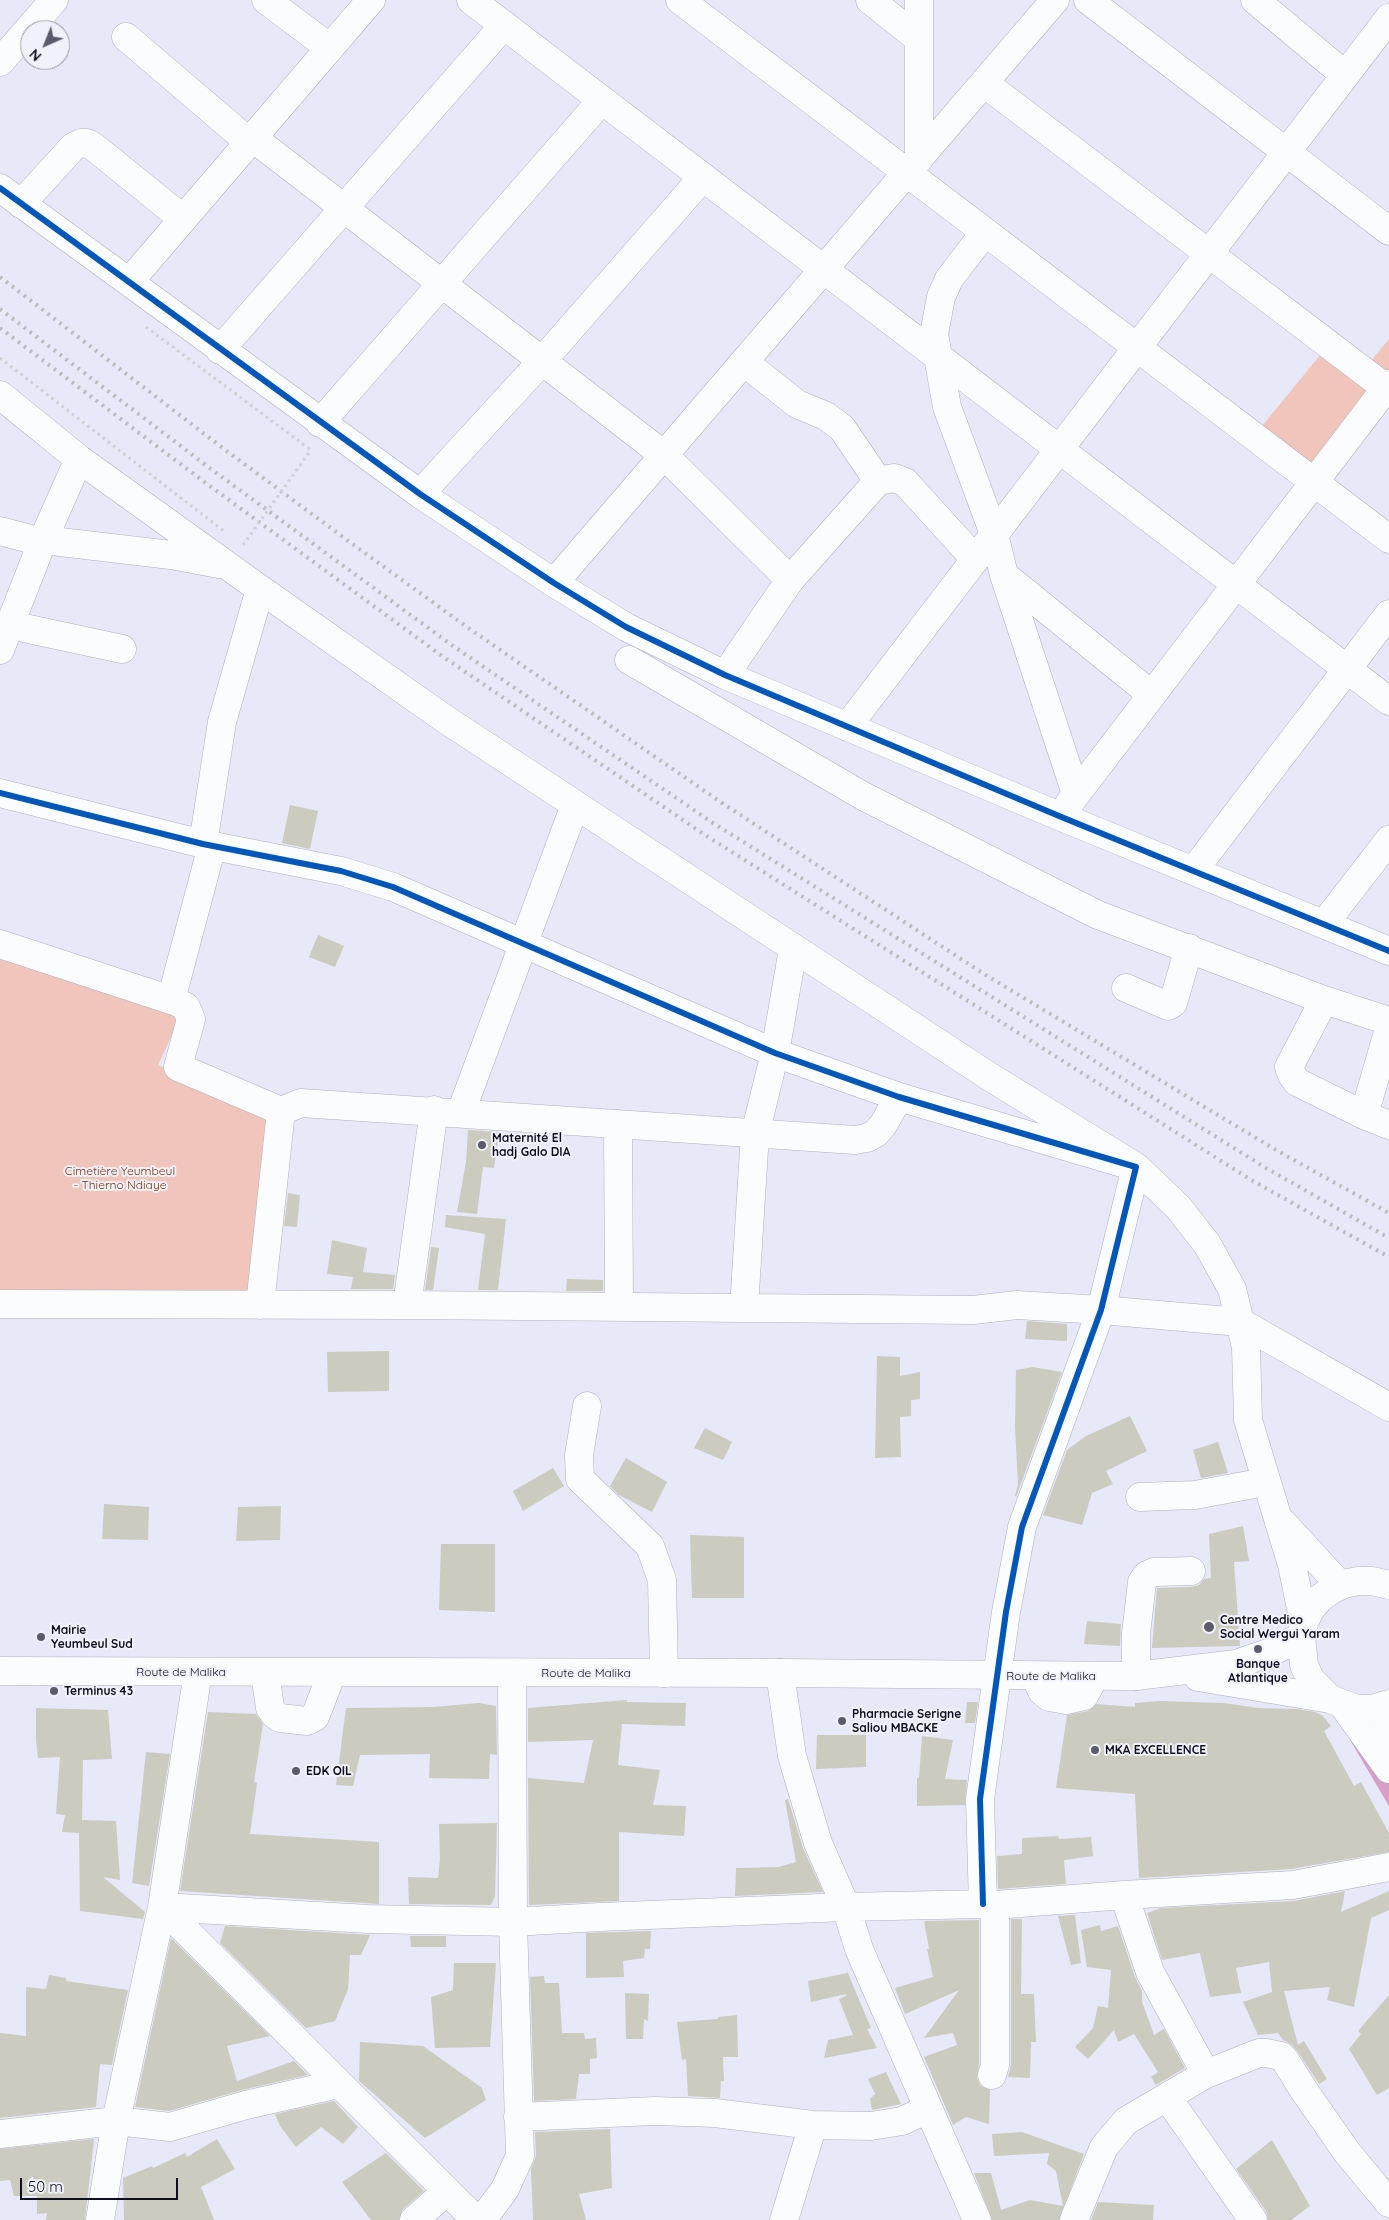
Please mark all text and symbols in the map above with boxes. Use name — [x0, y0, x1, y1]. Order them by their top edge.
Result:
north arrow — [20, 20, 70, 70]
text: N — [25, 45, 45, 65]
place label: Maternité El hadj Galo DIA — [492, 1131, 570, 1159]
marker: Maternité El hadj Galo DIA — [476, 1139, 488, 1151]
park label: Cimetière Yeumbeul - Thierno Ndiaye — [65, 1164, 175, 1192]
place label: Centre Medico Social Wergui Yaram — [1220, 1613, 1340, 1641]
marker: Centre Medico Social Wergui Yaram — [1202, 1620, 1216, 1634]
place label: Mairie Yeumbeul Sud — [51, 1623, 133, 1651]
marker: Mairie Yeumbeul Sud — [35, 1631, 47, 1643]
marker: Banque Atlantique — [1252, 1643, 1264, 1655]
place label: Banque Atlantique — [1228, 1657, 1288, 1685]
street label: Route de Malika — [136, 1665, 226, 1679]
street label: Route de Malika — [541, 1666, 631, 1680]
street label: Route de Malika — [1006, 1669, 1096, 1683]
place label: Terminus 43 — [64, 1684, 133, 1698]
marker: Terminus 43 — [48, 1685, 60, 1697]
place label: Pharmacie Serigne Saliou MBACKE — [852, 1707, 961, 1735]
marker: Pharmacie Serigne Saliou MBACKE — [836, 1715, 848, 1727]
place label: MKA EXCELLENCE — [1105, 1743, 1206, 1757]
marker: MKA EXCELLENCE — [1089, 1744, 1101, 1756]
place label: EDK OIL — [306, 1764, 352, 1778]
marker: EDK OIL — [290, 1765, 302, 1777]
scale bar — [22, 2168, 180, 2200]
text: 50 m — [28, 2177, 63, 2196]

